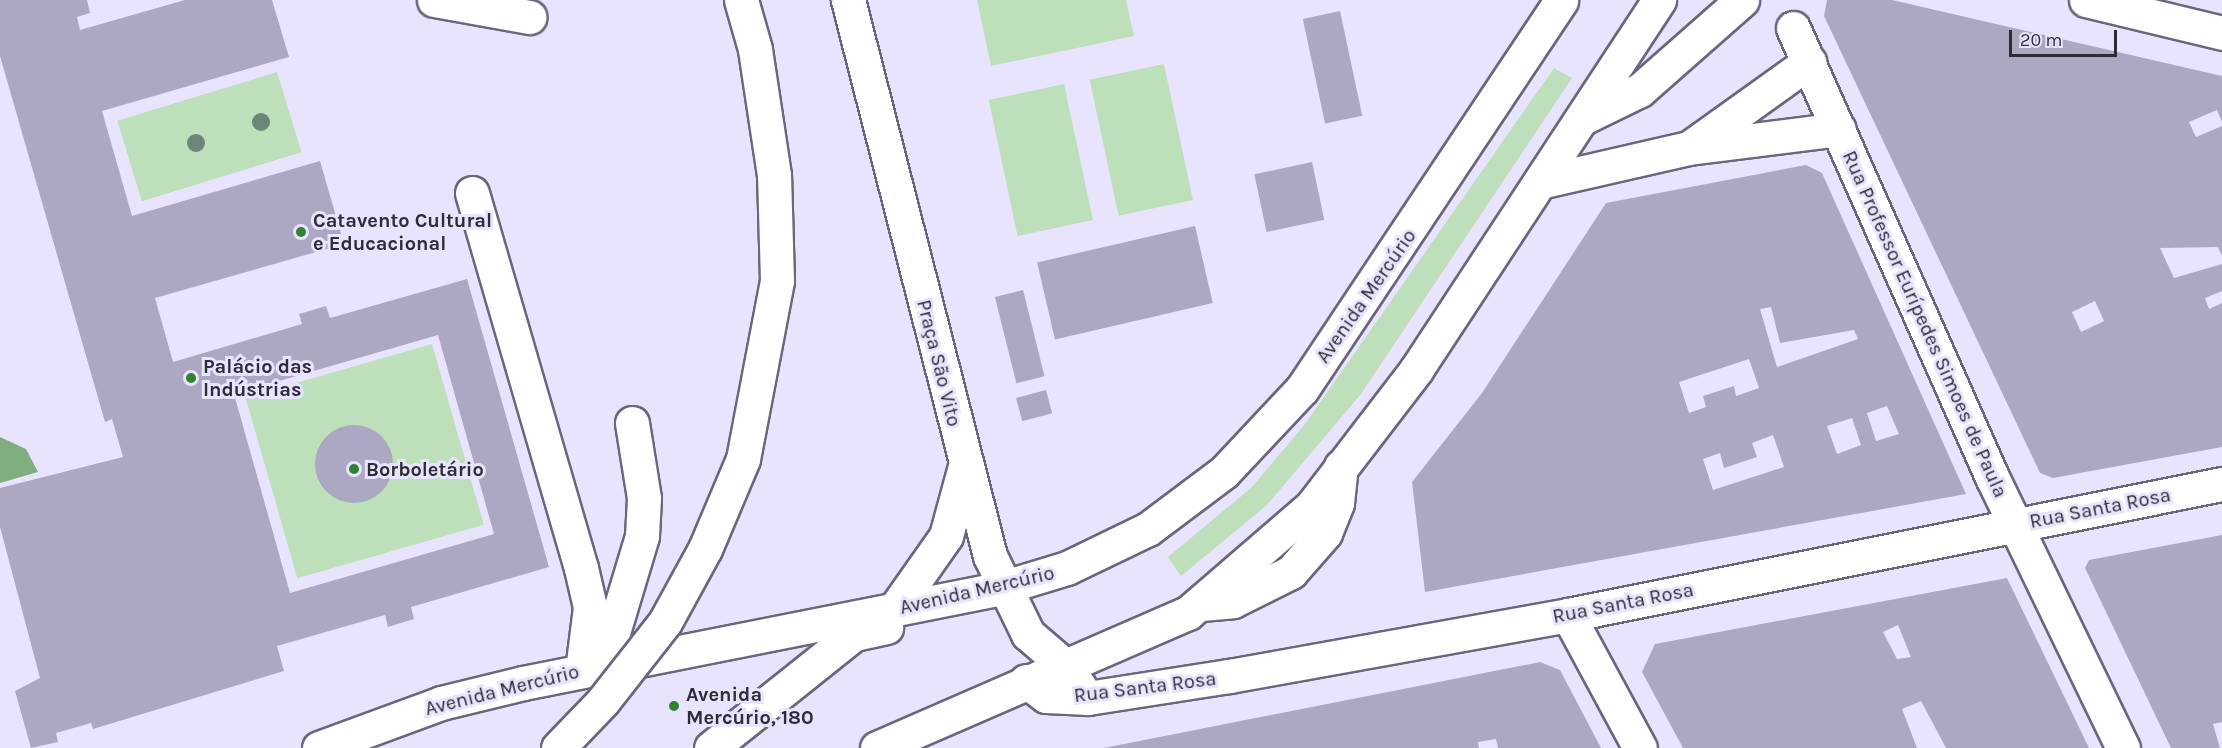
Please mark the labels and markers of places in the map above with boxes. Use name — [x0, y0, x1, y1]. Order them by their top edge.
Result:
place label: Catavento Cultural e Educacional — [313, 208, 492, 255]
marker: Catavento Cultural e Educacional — [294, 225, 308, 239]
place label: Palácio das Indústrias — [203, 354, 312, 401]
marker: Palácio das Indústrias — [184, 371, 198, 385]
place label: Borboletário — [366, 457, 484, 481]
marker: Borboletário — [347, 462, 361, 476]
place label: Avenida Mercúrio, 180 — [686, 682, 814, 729]
marker: Avenida Mercúrio, 180 — [667, 699, 681, 713]

